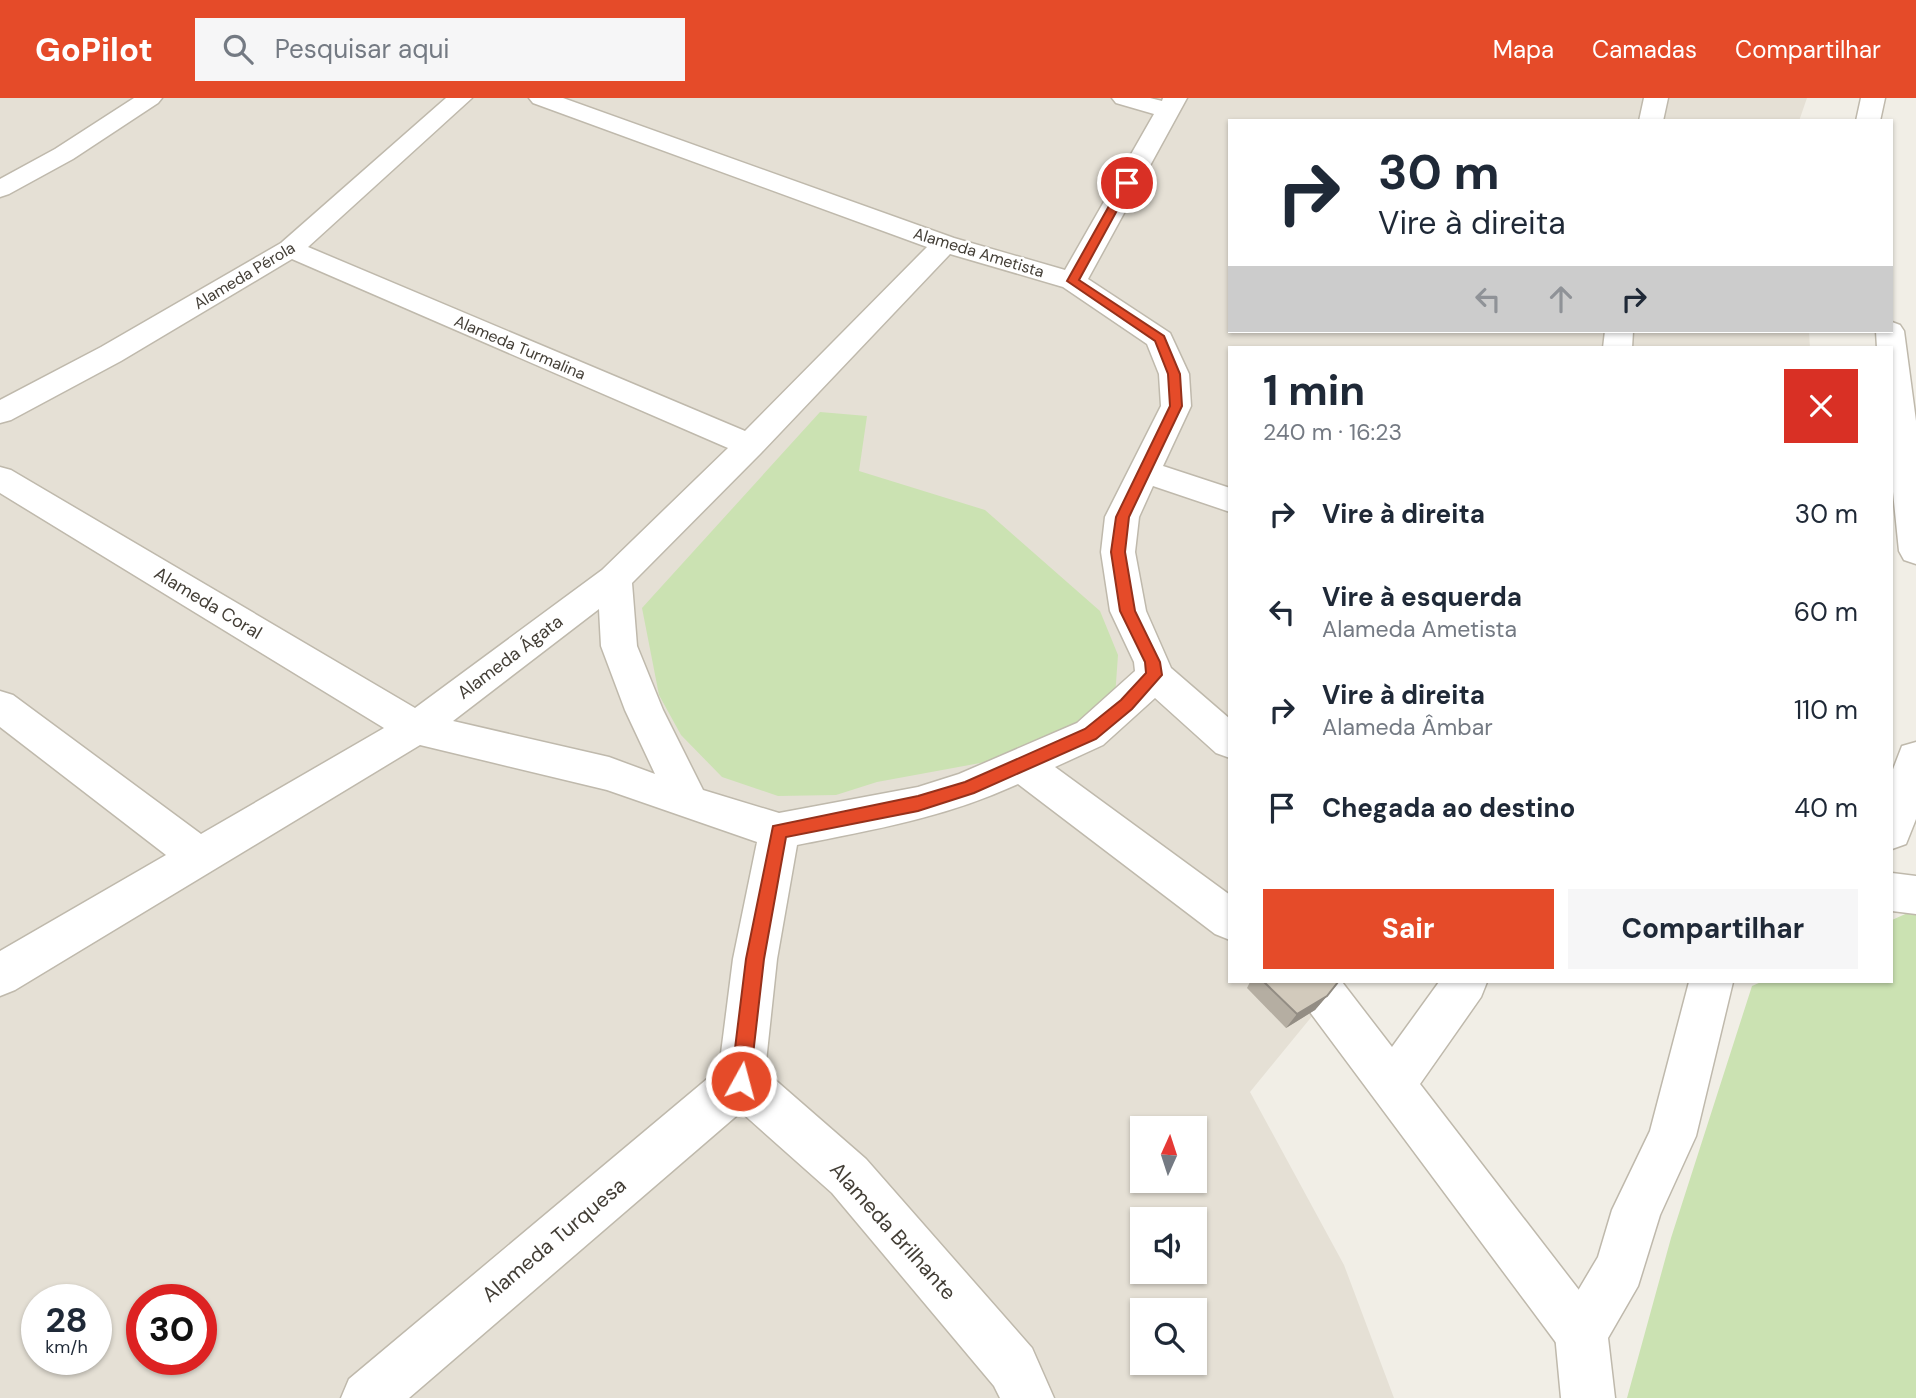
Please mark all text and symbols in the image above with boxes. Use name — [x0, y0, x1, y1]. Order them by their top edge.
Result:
search box — [195, 18, 685, 81]
text: GoPilot — [35, 28, 153, 71]
icon: search — [219, 30, 257, 68]
text: Pesquisar aqui — [275, 32, 450, 66]
text: Mapa — [1493, 34, 1554, 65]
text: Camadas — [1592, 34, 1697, 65]
text: Compartilhar — [1735, 34, 1881, 65]
text: 30 m — [1378, 140, 1500, 204]
icon: right — [1263, 147, 1354, 238]
pin — [1097, 153, 1157, 213]
icon: arrive — [1108, 164, 1146, 202]
text: Vire à direita — [1378, 202, 1566, 244]
street label: Alameda Ametista — [911, 223, 1047, 282]
street label: Alameda Pérola — [190, 237, 299, 314]
icon: left — [1469, 280, 1507, 318]
icon: ahead — [1542, 280, 1580, 318]
icon: right — [1615, 280, 1653, 318]
street label: Alameda Turmalina — [451, 310, 589, 385]
text: 1 min — [1263, 363, 1365, 418]
button: close — [1784, 369, 1858, 443]
text: 240 m · 16:23 — [1263, 417, 1402, 447]
icon: right — [1263, 495, 1301, 533]
text: Vire à direita — [1322, 497, 1485, 531]
text: 30 m — [1795, 497, 1858, 531]
street label: Alameda Coral — [150, 561, 266, 645]
text: Vire à esquerda — [1322, 580, 1522, 614]
icon: left — [1263, 593, 1301, 631]
text: 60 m — [1794, 595, 1858, 629]
street label: Alameda Ágata — [452, 609, 568, 705]
text: Alameda Ametista — [1322, 614, 1517, 644]
text: Vire à direita — [1322, 678, 1485, 712]
icon: right — [1263, 691, 1301, 729]
text: 110 m — [1794, 693, 1858, 727]
text: Alameda Âmbar — [1322, 712, 1493, 742]
icon: arrive — [1263, 789, 1301, 827]
text: Chegada ao destino — [1322, 791, 1575, 825]
text: 40 m — [1794, 791, 1858, 825]
button: Sair — [1263, 889, 1554, 969]
button: Compartilhar — [1568, 889, 1858, 969]
position arrow — [704, 1044, 778, 1118]
north arrow — [1130, 1116, 1208, 1194]
map controls — [1130, 1116, 1207, 1375]
street label: Alameda Brilhante — [824, 1156, 962, 1306]
street label: Alameda Turquesa — [476, 1171, 632, 1309]
button: sound — [1130, 1207, 1207, 1284]
speed limit sign: 30 — [126, 1284, 217, 1375]
text: 28 — [45, 1297, 88, 1343]
button: search — [1130, 1298, 1207, 1375]
text: km/h — [45, 1335, 88, 1359]

